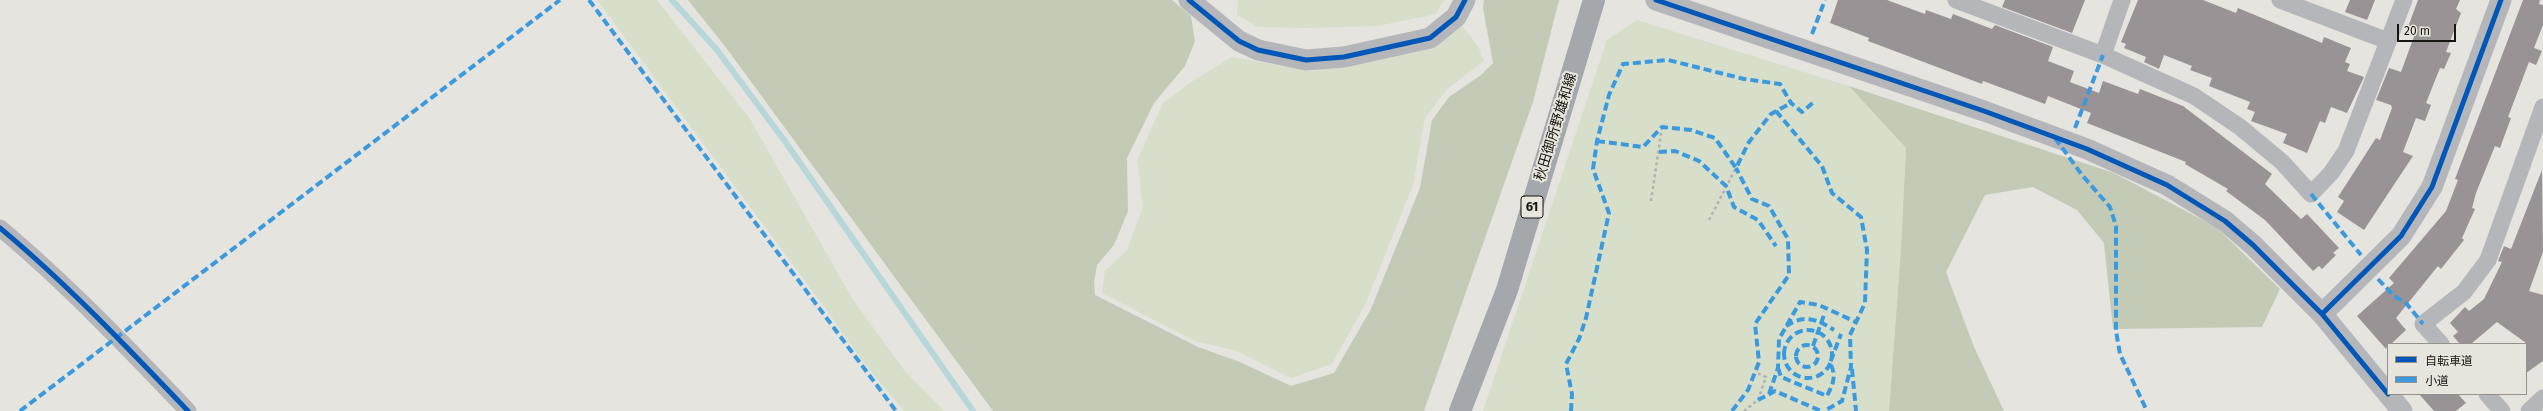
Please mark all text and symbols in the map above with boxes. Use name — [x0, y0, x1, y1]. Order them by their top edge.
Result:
scale bar — [2399, 16, 2458, 42]
text: 20 m — [2404, 24, 2430, 38]
street label: 秋田御所野雄和線 — [1532, 71, 1580, 183]
road number: 61 — [1521, 196, 1543, 218]
legend — [2387, 343, 2527, 395]
text: 自転車道 — [2425, 354, 2473, 368]
text: 小道 — [2425, 374, 2449, 388]

